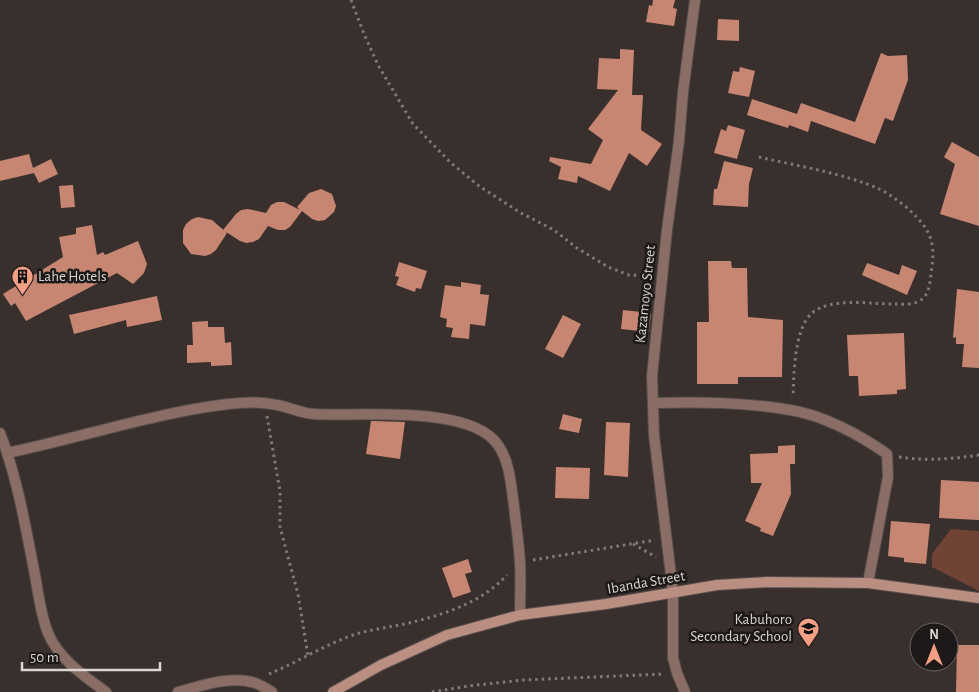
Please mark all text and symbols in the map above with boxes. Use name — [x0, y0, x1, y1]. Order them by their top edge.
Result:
street label: Kazamoyo Street — [633, 244, 658, 344]
building icon: Lahe Hotels — [10, 264, 34, 295]
place label: Lahe Hotels — [38, 269, 106, 284]
street label: Ibanda Street — [606, 568, 686, 597]
place label: Kabuhoro Secondary School — [690, 612, 792, 644]
school or university icon: Kabuhoro Secondary School — [796, 616, 820, 647]
north arrow — [909, 622, 959, 672]
text: N — [929, 628, 939, 642]
scale bar — [22, 640, 160, 672]
text: 50 m — [30, 650, 59, 665]

